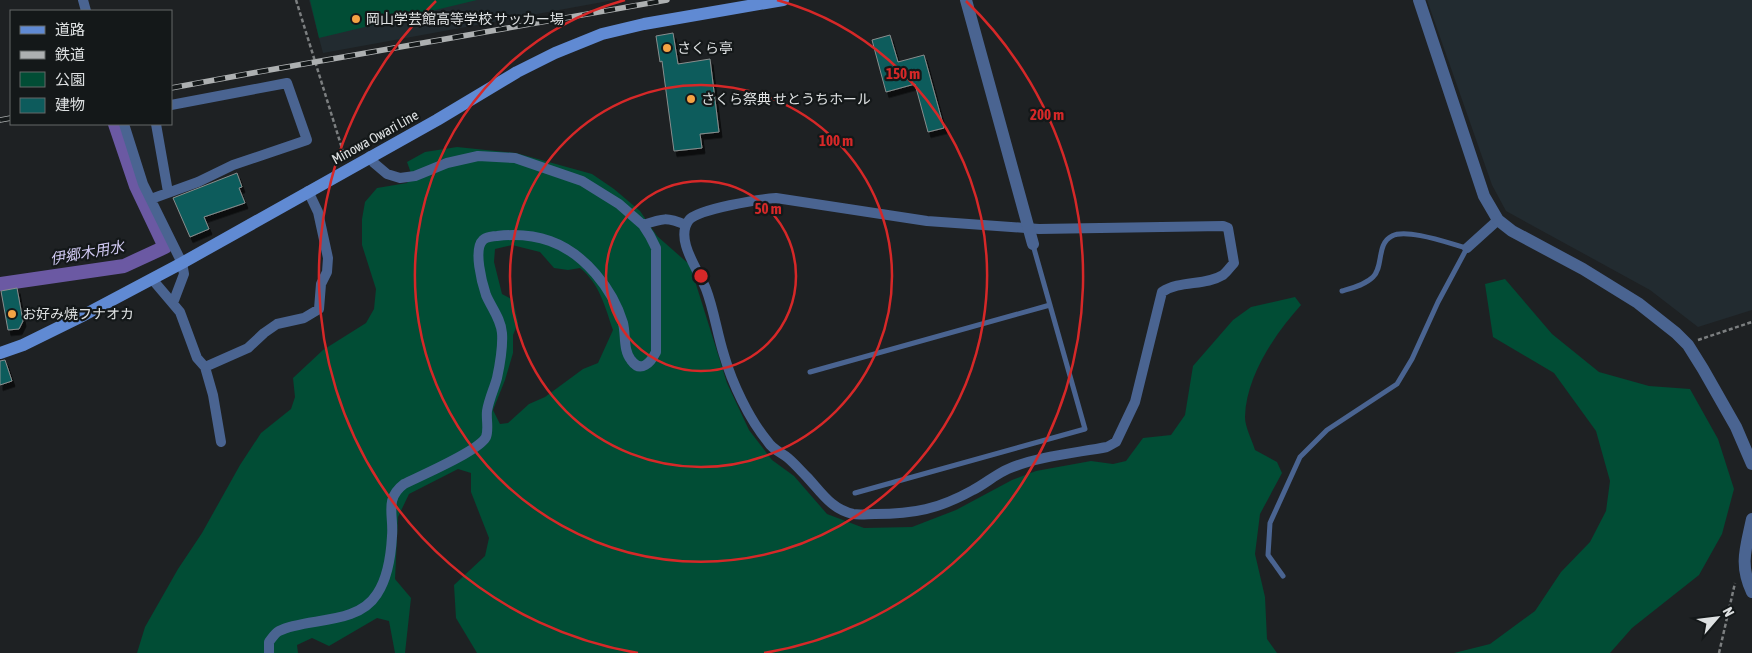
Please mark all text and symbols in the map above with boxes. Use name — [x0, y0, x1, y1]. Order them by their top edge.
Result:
legend — [10, 10, 172, 125]
place label: 岡山学芸館高等学校 サッカー場 — [366, 11, 564, 27]
marker: 岡山学芸館高等学校 サッカー場 — [350, 13, 362, 25]
text: 道路 — [55, 21, 85, 38]
place label: さくら亭 — [677, 40, 733, 56]
marker: さくら亭 — [661, 42, 673, 54]
text: 鉄道 — [55, 46, 85, 63]
text: 150 m — [886, 65, 920, 82]
text: 公園 — [55, 71, 85, 88]
place label: さくら祭典 せとうちホール — [701, 91, 871, 107]
marker: さくら祭典 せとうちホール — [685, 93, 697, 105]
text: 建物 — [55, 96, 85, 113]
text: 200 m — [1030, 106, 1064, 123]
street label: Minowa Owari Line — [329, 107, 421, 167]
text: 100 m — [819, 132, 853, 149]
text: 50 m — [755, 200, 782, 217]
water label: 伊郷木用水 — [48, 237, 127, 267]
centre of rings — [692, 267, 710, 285]
place label: お好み焼フナオカ — [22, 306, 134, 322]
marker: お好み焼フナオカ — [6, 308, 18, 320]
north arrow — [1692, 593, 1742, 643]
text: N — [1719, 604, 1737, 619]

